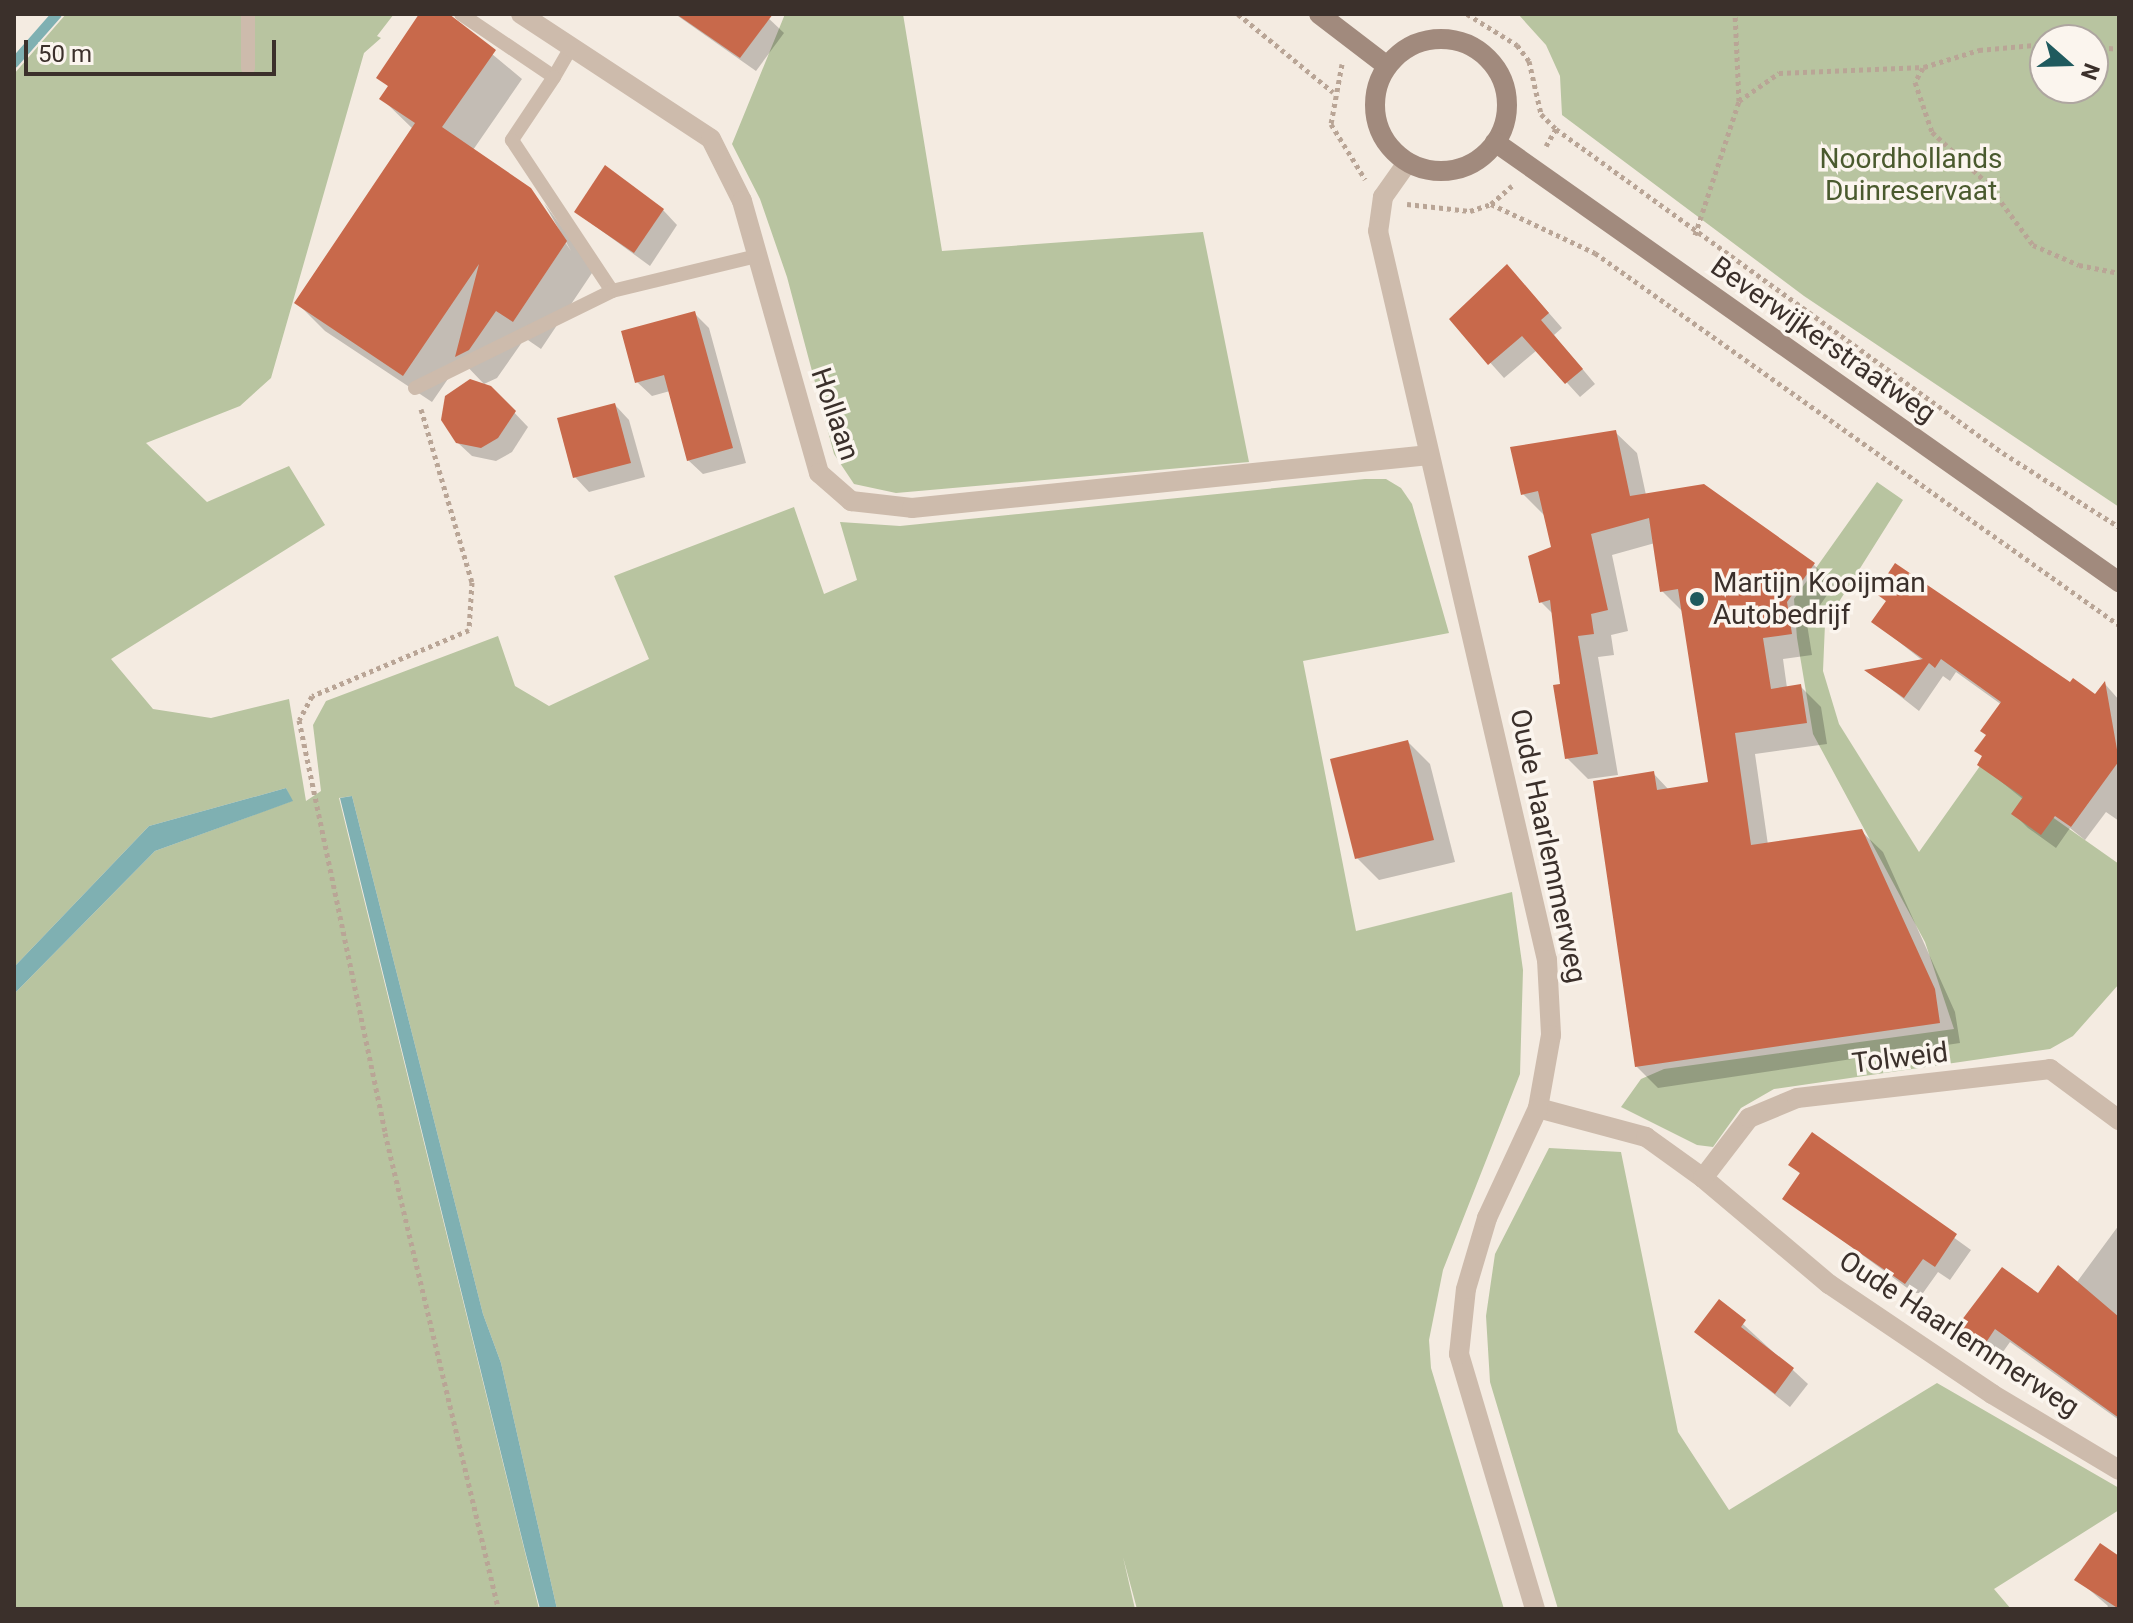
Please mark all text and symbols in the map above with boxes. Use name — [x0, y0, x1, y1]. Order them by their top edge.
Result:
scale bar — [28, 24, 280, 74]
north arrow — [2029, 24, 2109, 104]
text: 50 m — [38, 40, 92, 68]
text: N — [2076, 60, 2105, 83]
park label: Noordhollands Duinreservaat — [1820, 142, 2002, 208]
street label: Beverwijkerstraatweg — [1704, 250, 1942, 430]
street label: Hollaan — [804, 363, 866, 465]
place label: Martijn Kooijman Autobedrijf — [1713, 566, 1926, 632]
marker: Martijn Kooijman Autobedrijf — [1688, 590, 1706, 608]
street label: Oude Haarlemmerweg — [1503, 706, 1593, 986]
street label: Tolweid — [1850, 1035, 1950, 1081]
street label: Oude Haarlemmerweg — [1833, 1244, 2085, 1424]

